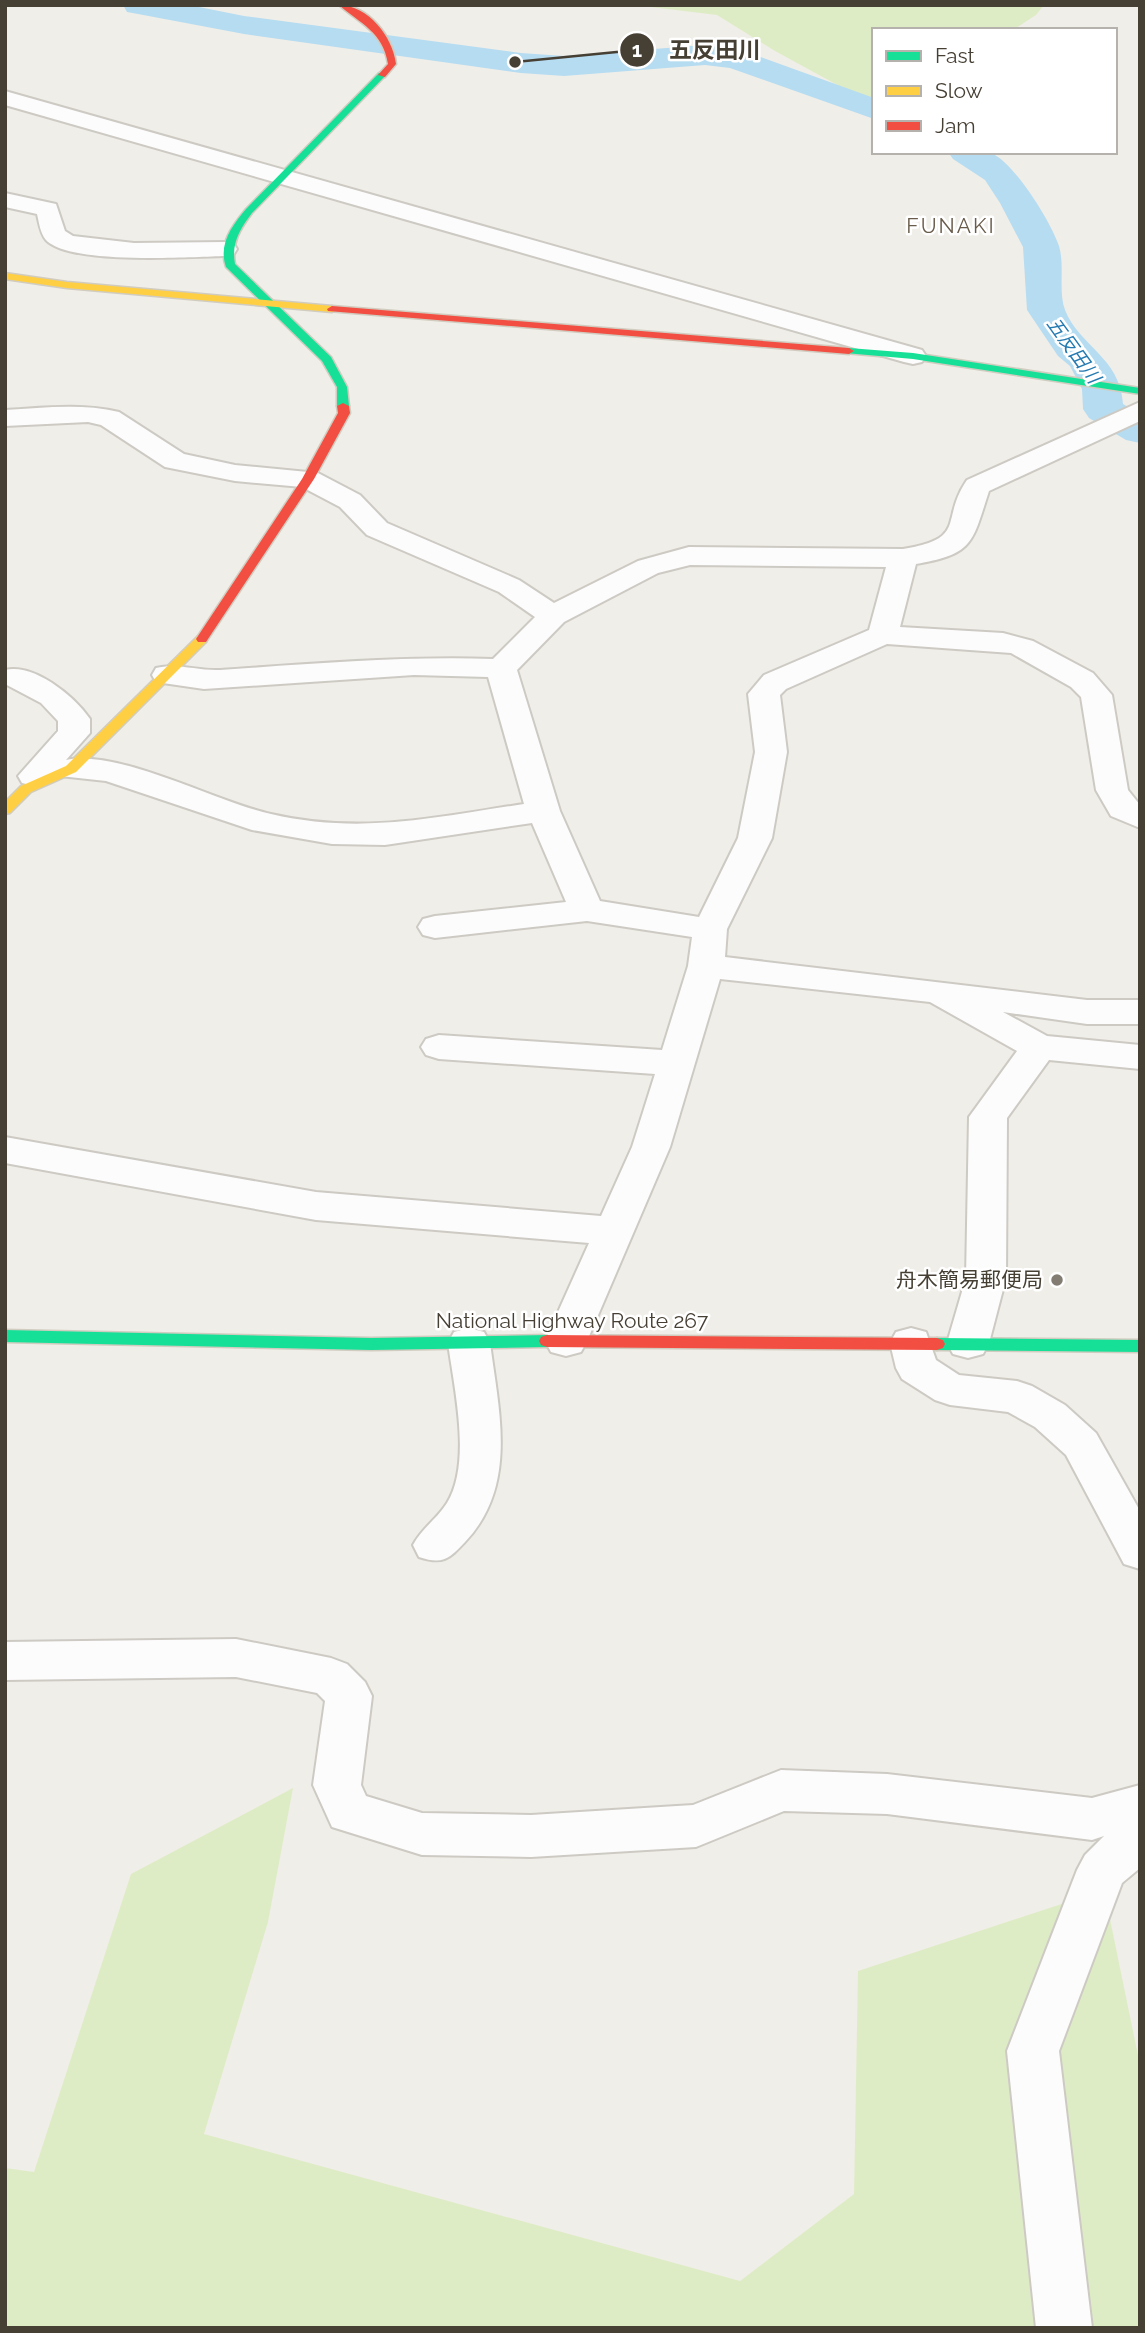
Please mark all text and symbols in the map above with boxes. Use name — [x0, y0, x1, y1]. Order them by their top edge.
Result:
callout: 五反田川 — [620, 28, 775, 72]
legend — [872, 28, 1117, 154]
text: 五反田川 — [669, 36, 761, 63]
text: 1 — [632, 37, 642, 62]
text: Fast — [935, 43, 975, 68]
text: Slow — [935, 78, 983, 103]
text: Jam — [935, 113, 976, 138]
district label: FUNAKI — [906, 213, 996, 238]
water label: 五反田川 — [1043, 313, 1106, 389]
place label: 舟木簡易郵便局 — [896, 1267, 1043, 1292]
marker: 舟木簡易郵便局 — [1049, 1272, 1065, 1288]
street label: National Highway Route 267 — [436, 1308, 709, 1333]

